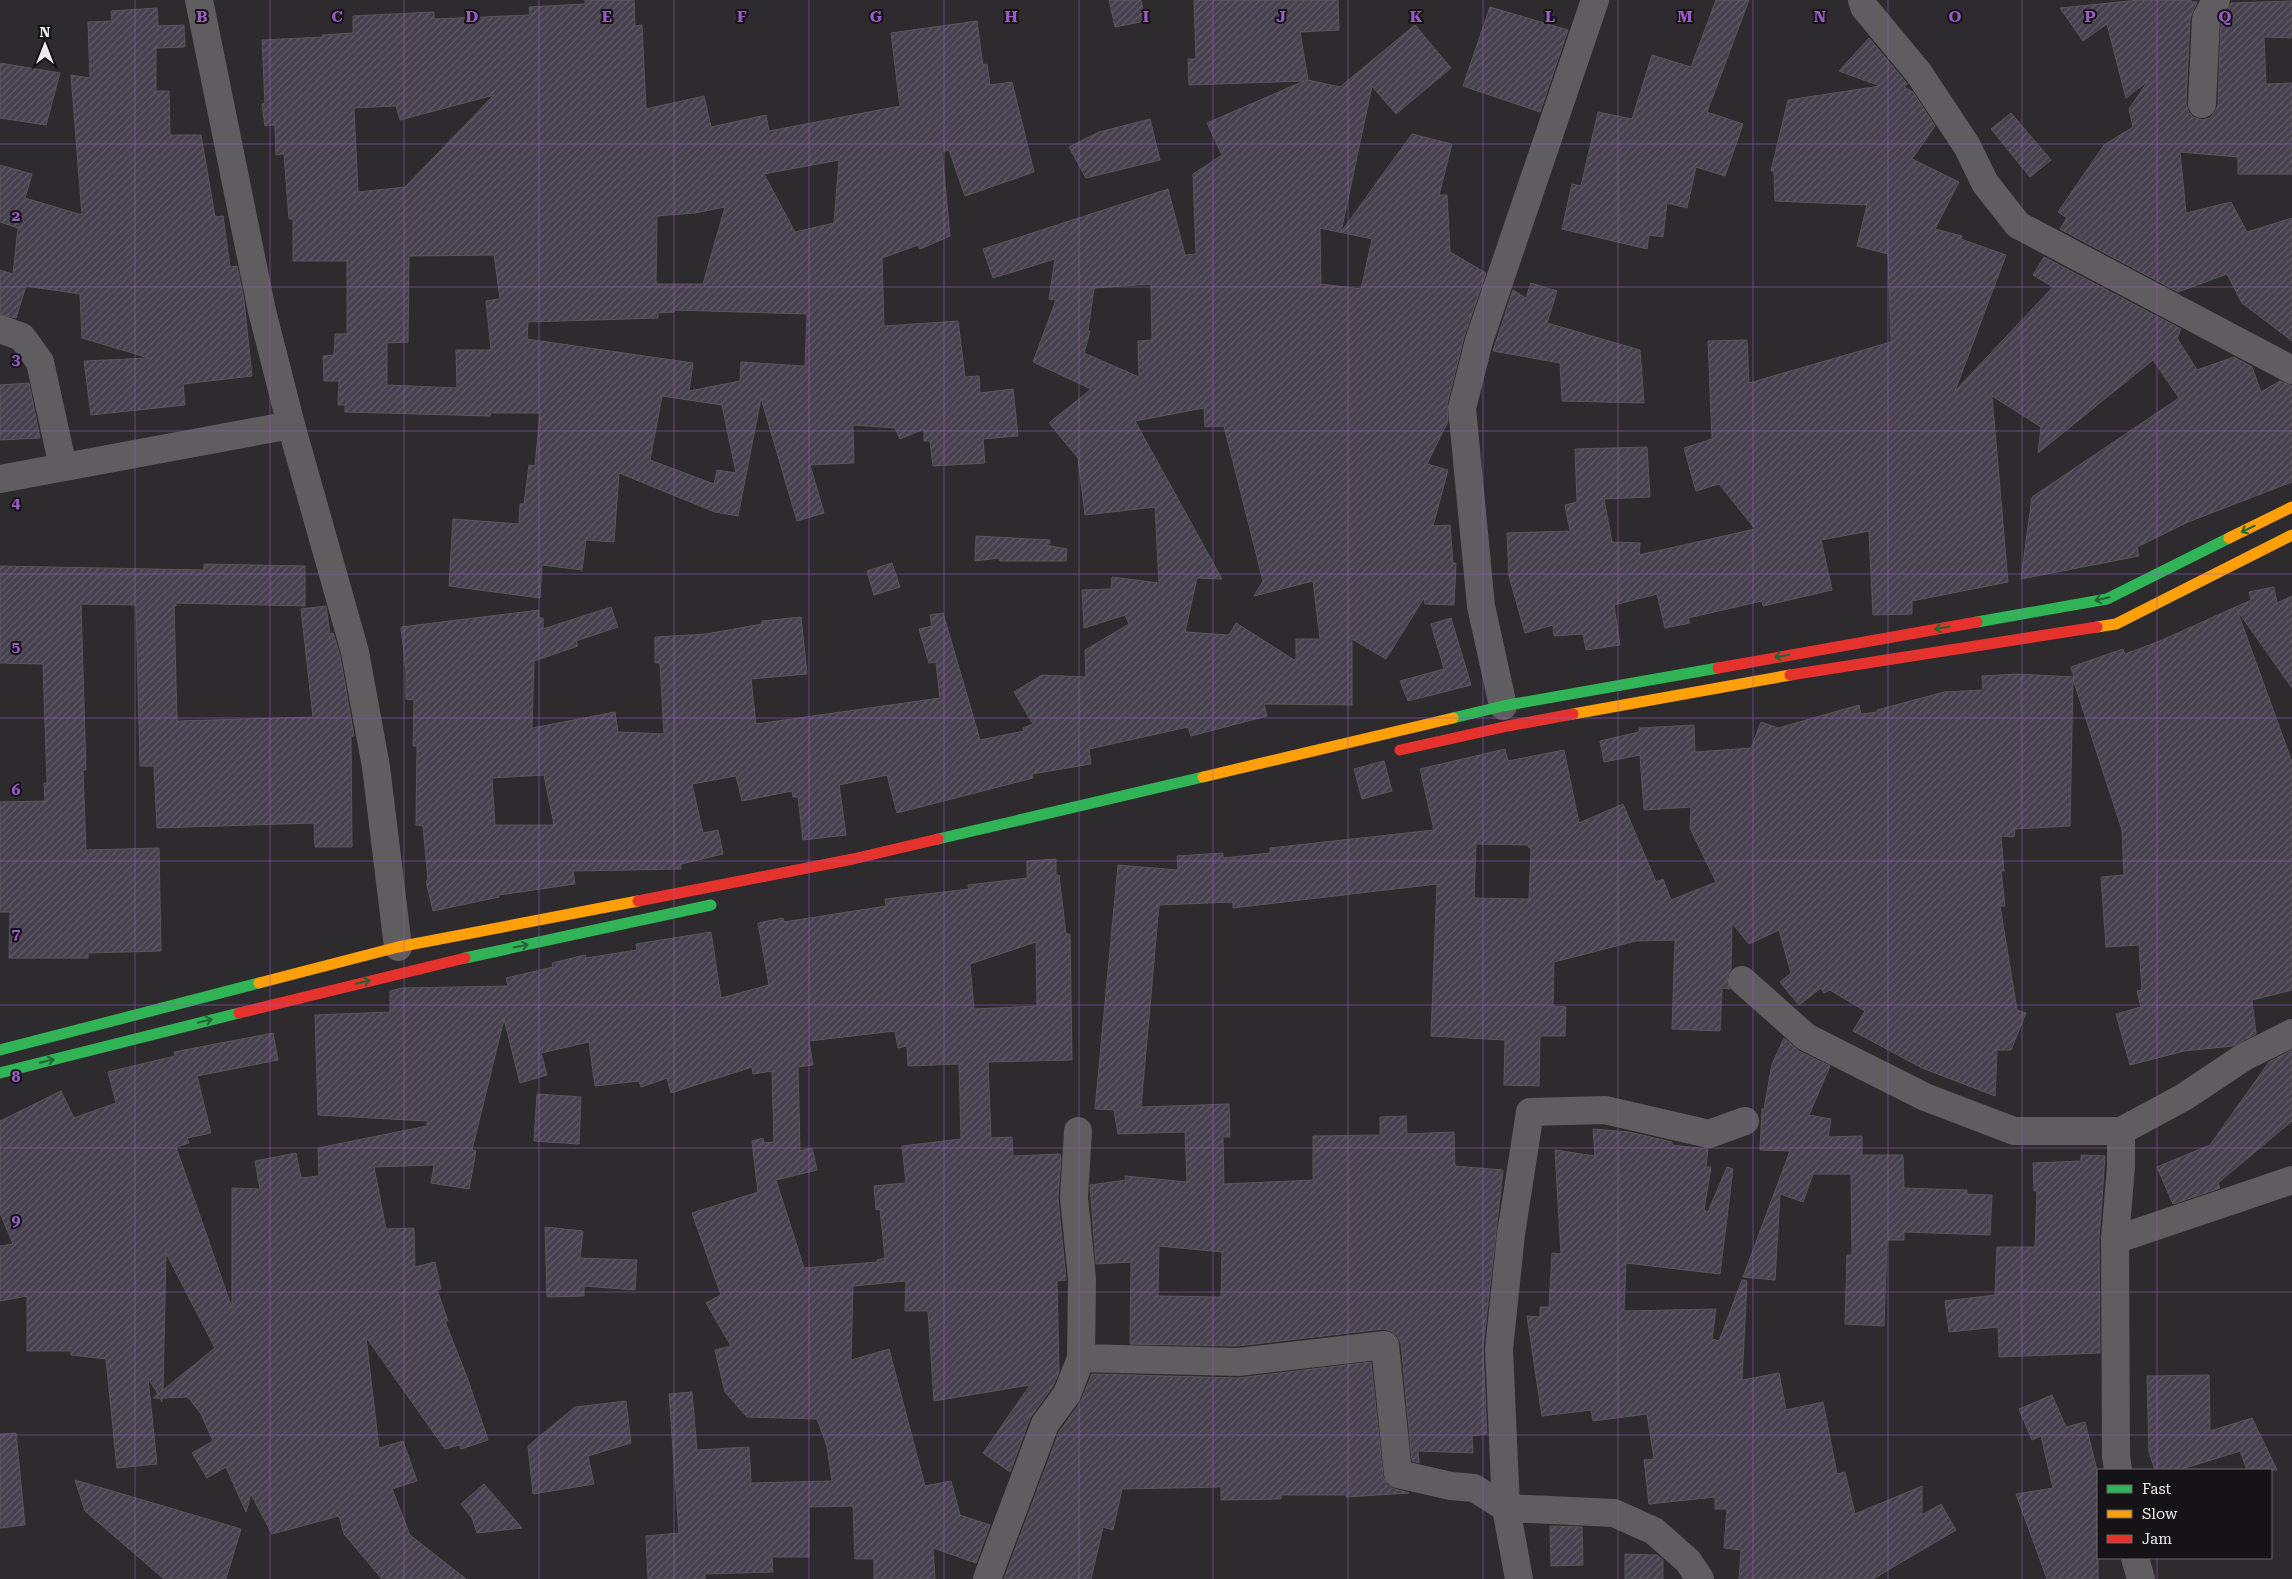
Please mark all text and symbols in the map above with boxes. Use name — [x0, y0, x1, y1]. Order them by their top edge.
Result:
text: B — [196, 7, 208, 26]
text: C — [331, 7, 343, 26]
text: D — [466, 7, 479, 26]
text: E — [602, 7, 612, 26]
text: F — [737, 7, 747, 26]
text: G — [870, 7, 883, 26]
text: H — [1004, 7, 1018, 26]
text: I — [1143, 7, 1149, 26]
text: J — [1276, 7, 1286, 26]
text: K — [1410, 7, 1423, 26]
text: L — [1545, 7, 1555, 26]
text: M — [1677, 7, 1693, 26]
text: N — [1814, 7, 1826, 26]
text: O — [1949, 7, 1962, 26]
text: P — [2084, 7, 2096, 26]
text: Q — [2219, 7, 2232, 26]
north arrow — [20, 20, 70, 70]
text: N — [40, 24, 51, 40]
text: 2 — [12, 206, 21, 225]
text: 3 — [12, 350, 21, 369]
text: 4 — [12, 493, 21, 512]
one-way arrow — [2241, 525, 2256, 534]
one-way arrow — [2094, 595, 2110, 604]
one-way arrow — [1935, 623, 1951, 633]
text: 5 — [12, 637, 21, 656]
one-way arrow — [1775, 652, 1791, 662]
text: 6 — [12, 780, 21, 799]
text: 7 — [12, 924, 21, 943]
one-way arrow — [513, 941, 529, 950]
one-way arrow — [354, 977, 370, 986]
one-way arrow — [196, 1016, 212, 1025]
one-way arrow — [39, 1056, 55, 1065]
text: 8 — [12, 1067, 21, 1086]
text: 9 — [12, 1211, 21, 1230]
legend — [2097, 1469, 2272, 1559]
text: Fast — [2142, 1480, 2172, 1498]
text: Slow — [2142, 1505, 2178, 1523]
text: Jam — [2142, 1530, 2172, 1548]

